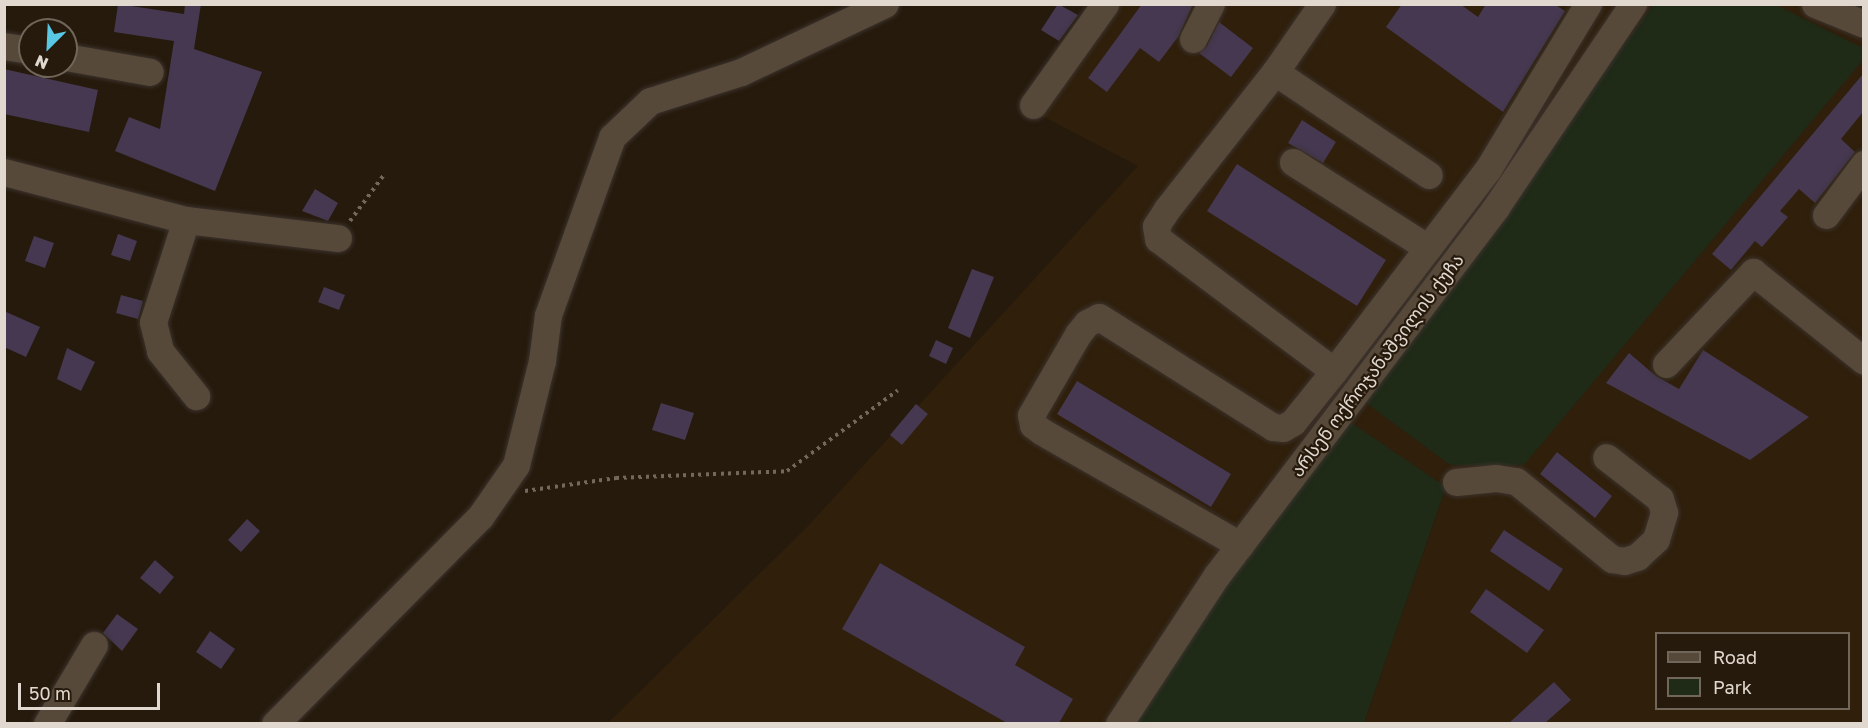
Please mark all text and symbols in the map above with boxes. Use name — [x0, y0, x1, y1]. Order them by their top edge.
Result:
north arrow — [18, 18, 78, 78]
text: N — [32, 51, 51, 74]
street label: არსენ ოქროჯანაშვილის ქუჩა — [1286, 249, 1468, 481]
legend — [1655, 632, 1850, 710]
text: Road — [1713, 646, 1757, 668]
scale bar — [21, 671, 164, 709]
text: Park — [1713, 676, 1752, 698]
text: 50 m — [29, 682, 71, 704]

